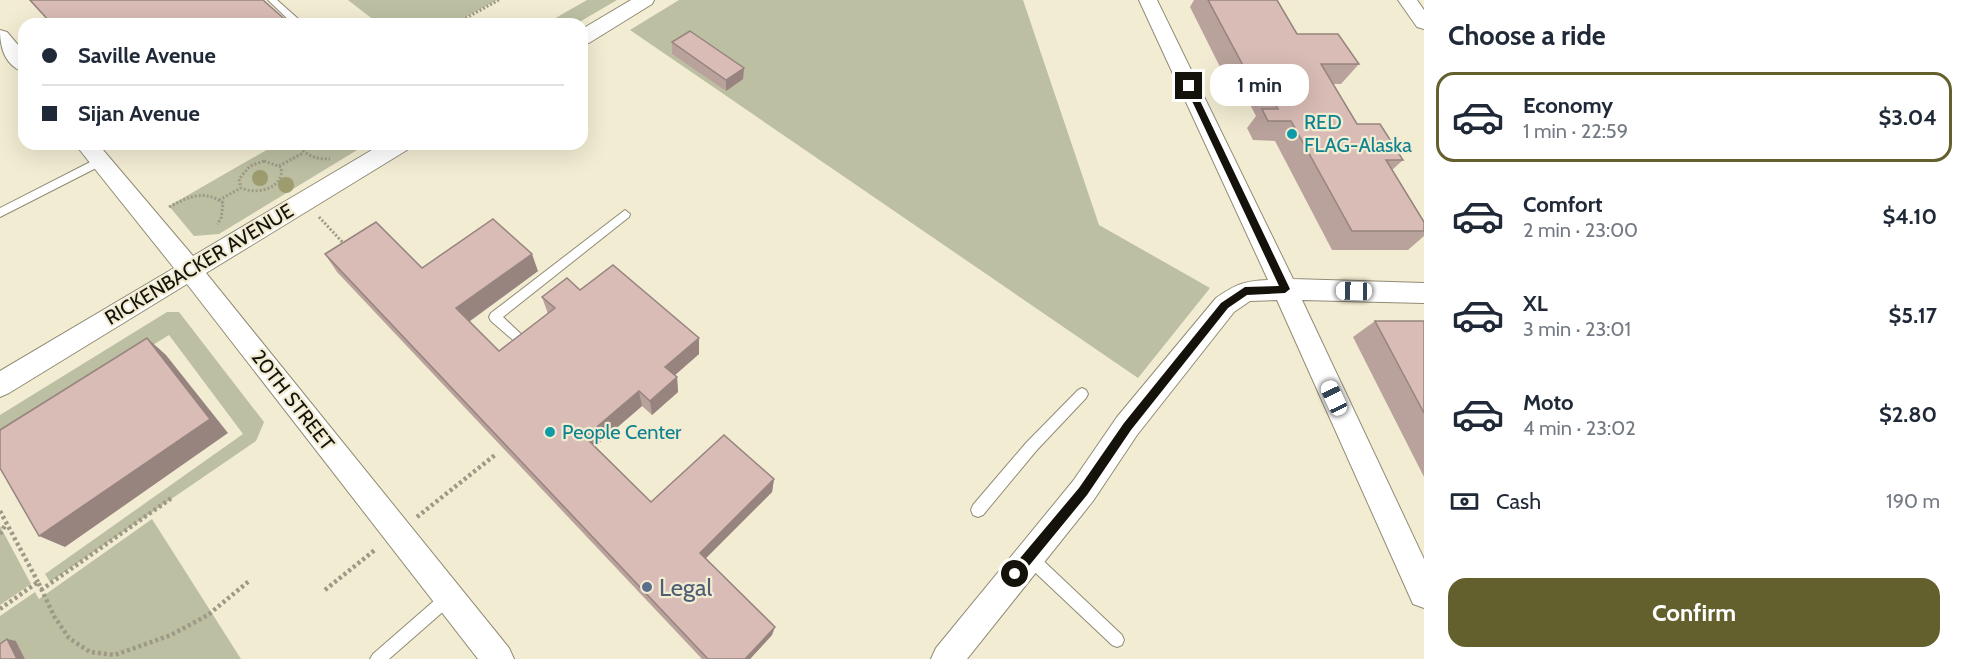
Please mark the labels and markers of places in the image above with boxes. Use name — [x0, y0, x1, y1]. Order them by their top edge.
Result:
place label: RED FLAG-Alaska — [1304, 110, 1412, 157]
marker: RED FLAG-Alaska — [1285, 127, 1299, 141]
place label: People Center — [562, 420, 682, 444]
marker: People Center — [543, 425, 557, 439]
place label: Legal — [659, 573, 713, 602]
marker: Legal — [640, 580, 654, 594]

